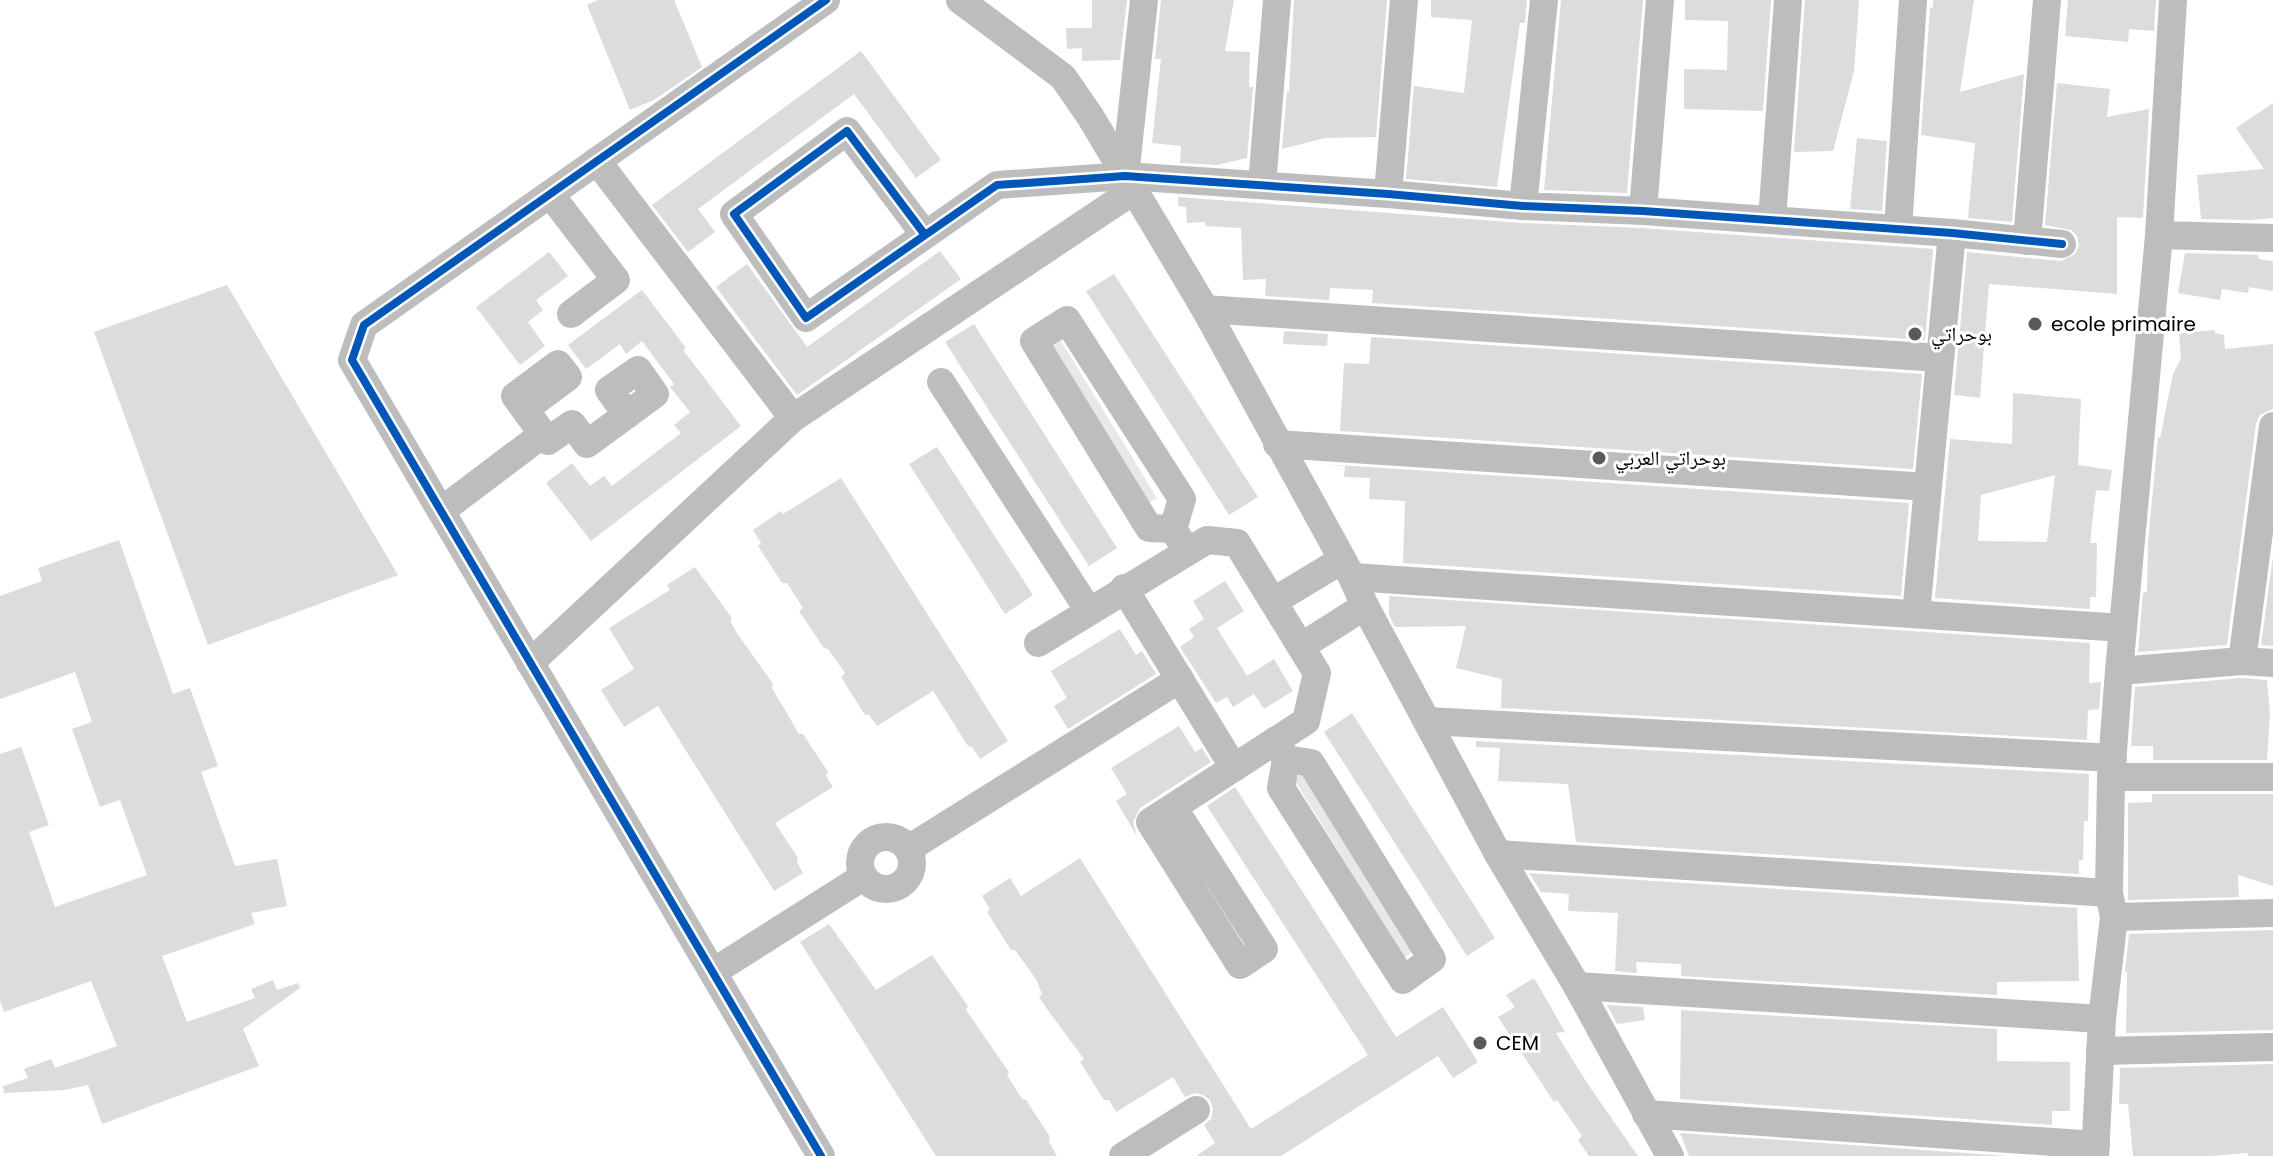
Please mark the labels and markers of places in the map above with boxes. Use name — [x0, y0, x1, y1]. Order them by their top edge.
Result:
place label: ecole primaire — [2051, 310, 2196, 338]
marker: ecole primaire — [2026, 315, 2044, 333]
place label: بوحراتي — [1931, 320, 1992, 350]
marker: بوحراتي — [1906, 325, 1924, 343]
place label: بوحراتي العربي — [1615, 444, 1726, 474]
marker: بوحراتي العربي — [1590, 449, 1608, 467]
place label: CEM — [1496, 1029, 1539, 1057]
marker: CEM — [1471, 1034, 1489, 1052]

